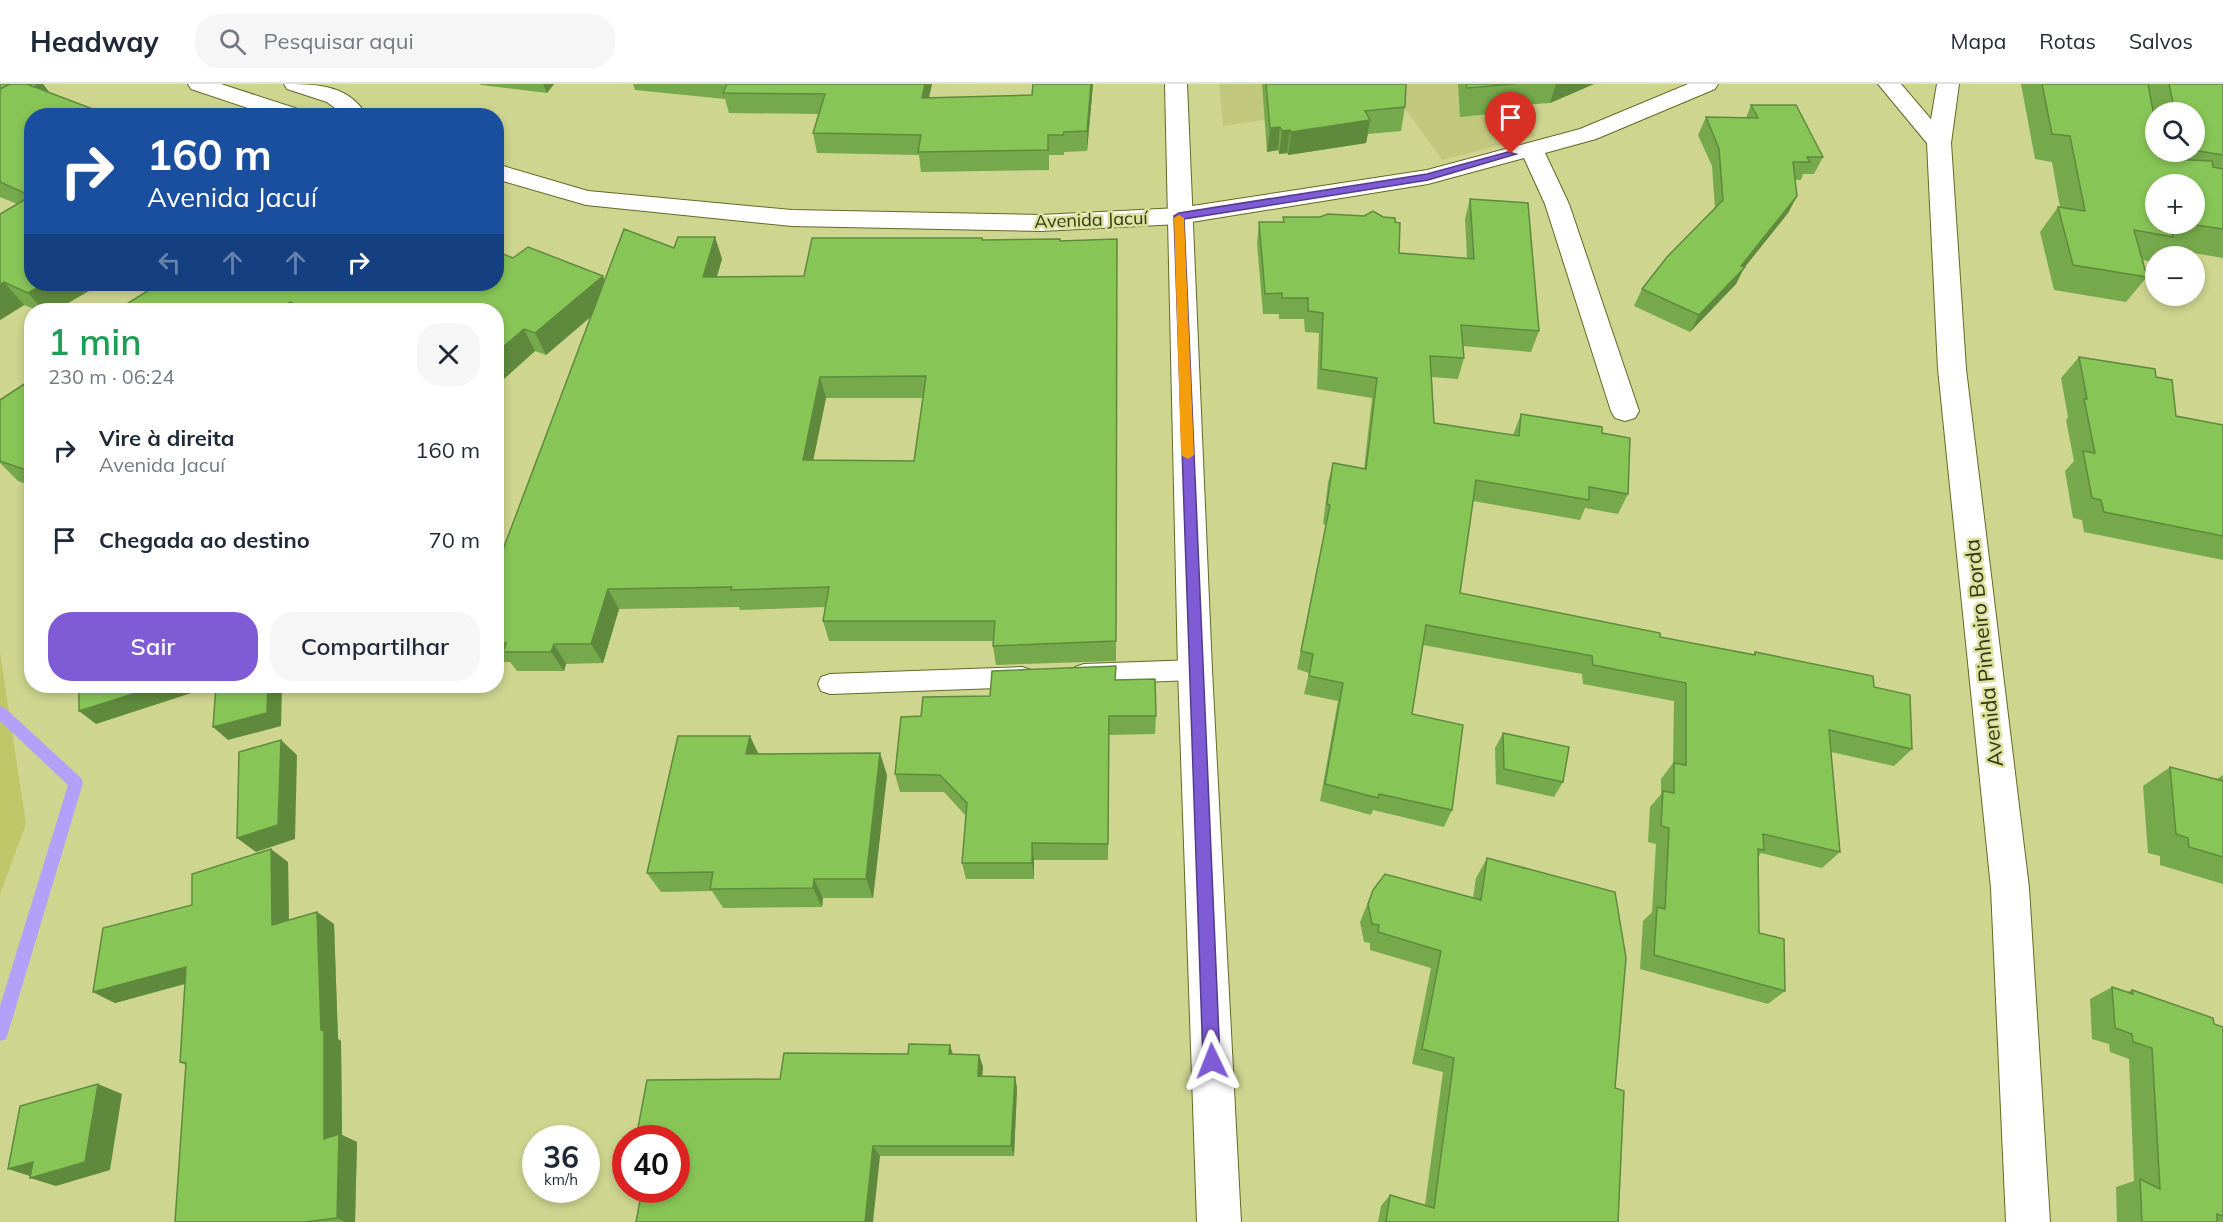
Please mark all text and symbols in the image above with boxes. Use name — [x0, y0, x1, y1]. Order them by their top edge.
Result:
search box — [195, 14, 615, 68]
text: Headway — [30, 24, 159, 59]
icon: search — [216, 25, 249, 58]
text: Pesquisar aqui — [264, 27, 414, 55]
text: Mapa — [1951, 28, 2006, 54]
text: Rotas — [2039, 28, 2096, 54]
text: Salvos — [2129, 28, 2193, 54]
pin — [1485, 92, 1536, 154]
icon: arrive — [1494, 101, 1527, 134]
map controls — [2145, 102, 2205, 306]
button: search — [2145, 102, 2205, 162]
text: 160 m — [147, 128, 272, 181]
icon: right — [48, 132, 126, 210]
button: + — [2145, 174, 2205, 234]
text: Avenida Jacuí — [147, 180, 317, 214]
street label: Avenida Jacuí — [1034, 206, 1150, 233]
icon: left — [153, 246, 186, 279]
icon: ahead — [216, 246, 249, 279]
icon: ahead — [279, 246, 312, 279]
icon: right — [342, 246, 375, 279]
button: − — [2145, 246, 2205, 306]
text: 1 min — [48, 319, 142, 364]
button: close — [417, 323, 480, 386]
text: 230 m · 06:24 — [48, 364, 174, 389]
text: Vire à direita — [99, 424, 234, 452]
icon: right — [48, 434, 81, 467]
text: 160 m — [415, 436, 480, 464]
text: Avenida Jacuí — [99, 452, 225, 477]
icon: arrive — [48, 524, 81, 557]
text: Chegada ao destino — [99, 526, 310, 554]
text: 70 m — [429, 526, 480, 554]
street label: Avenida Pinheiro Borda — [1958, 538, 2008, 768]
button: Sair — [48, 612, 258, 681]
button: Compartilhar — [270, 612, 480, 681]
position arrow — [1180, 1029, 1244, 1093]
speed limit sign: 40 — [612, 1125, 690, 1203]
text: 36 — [543, 1138, 579, 1176]
text: km/h — [544, 1170, 578, 1189]

